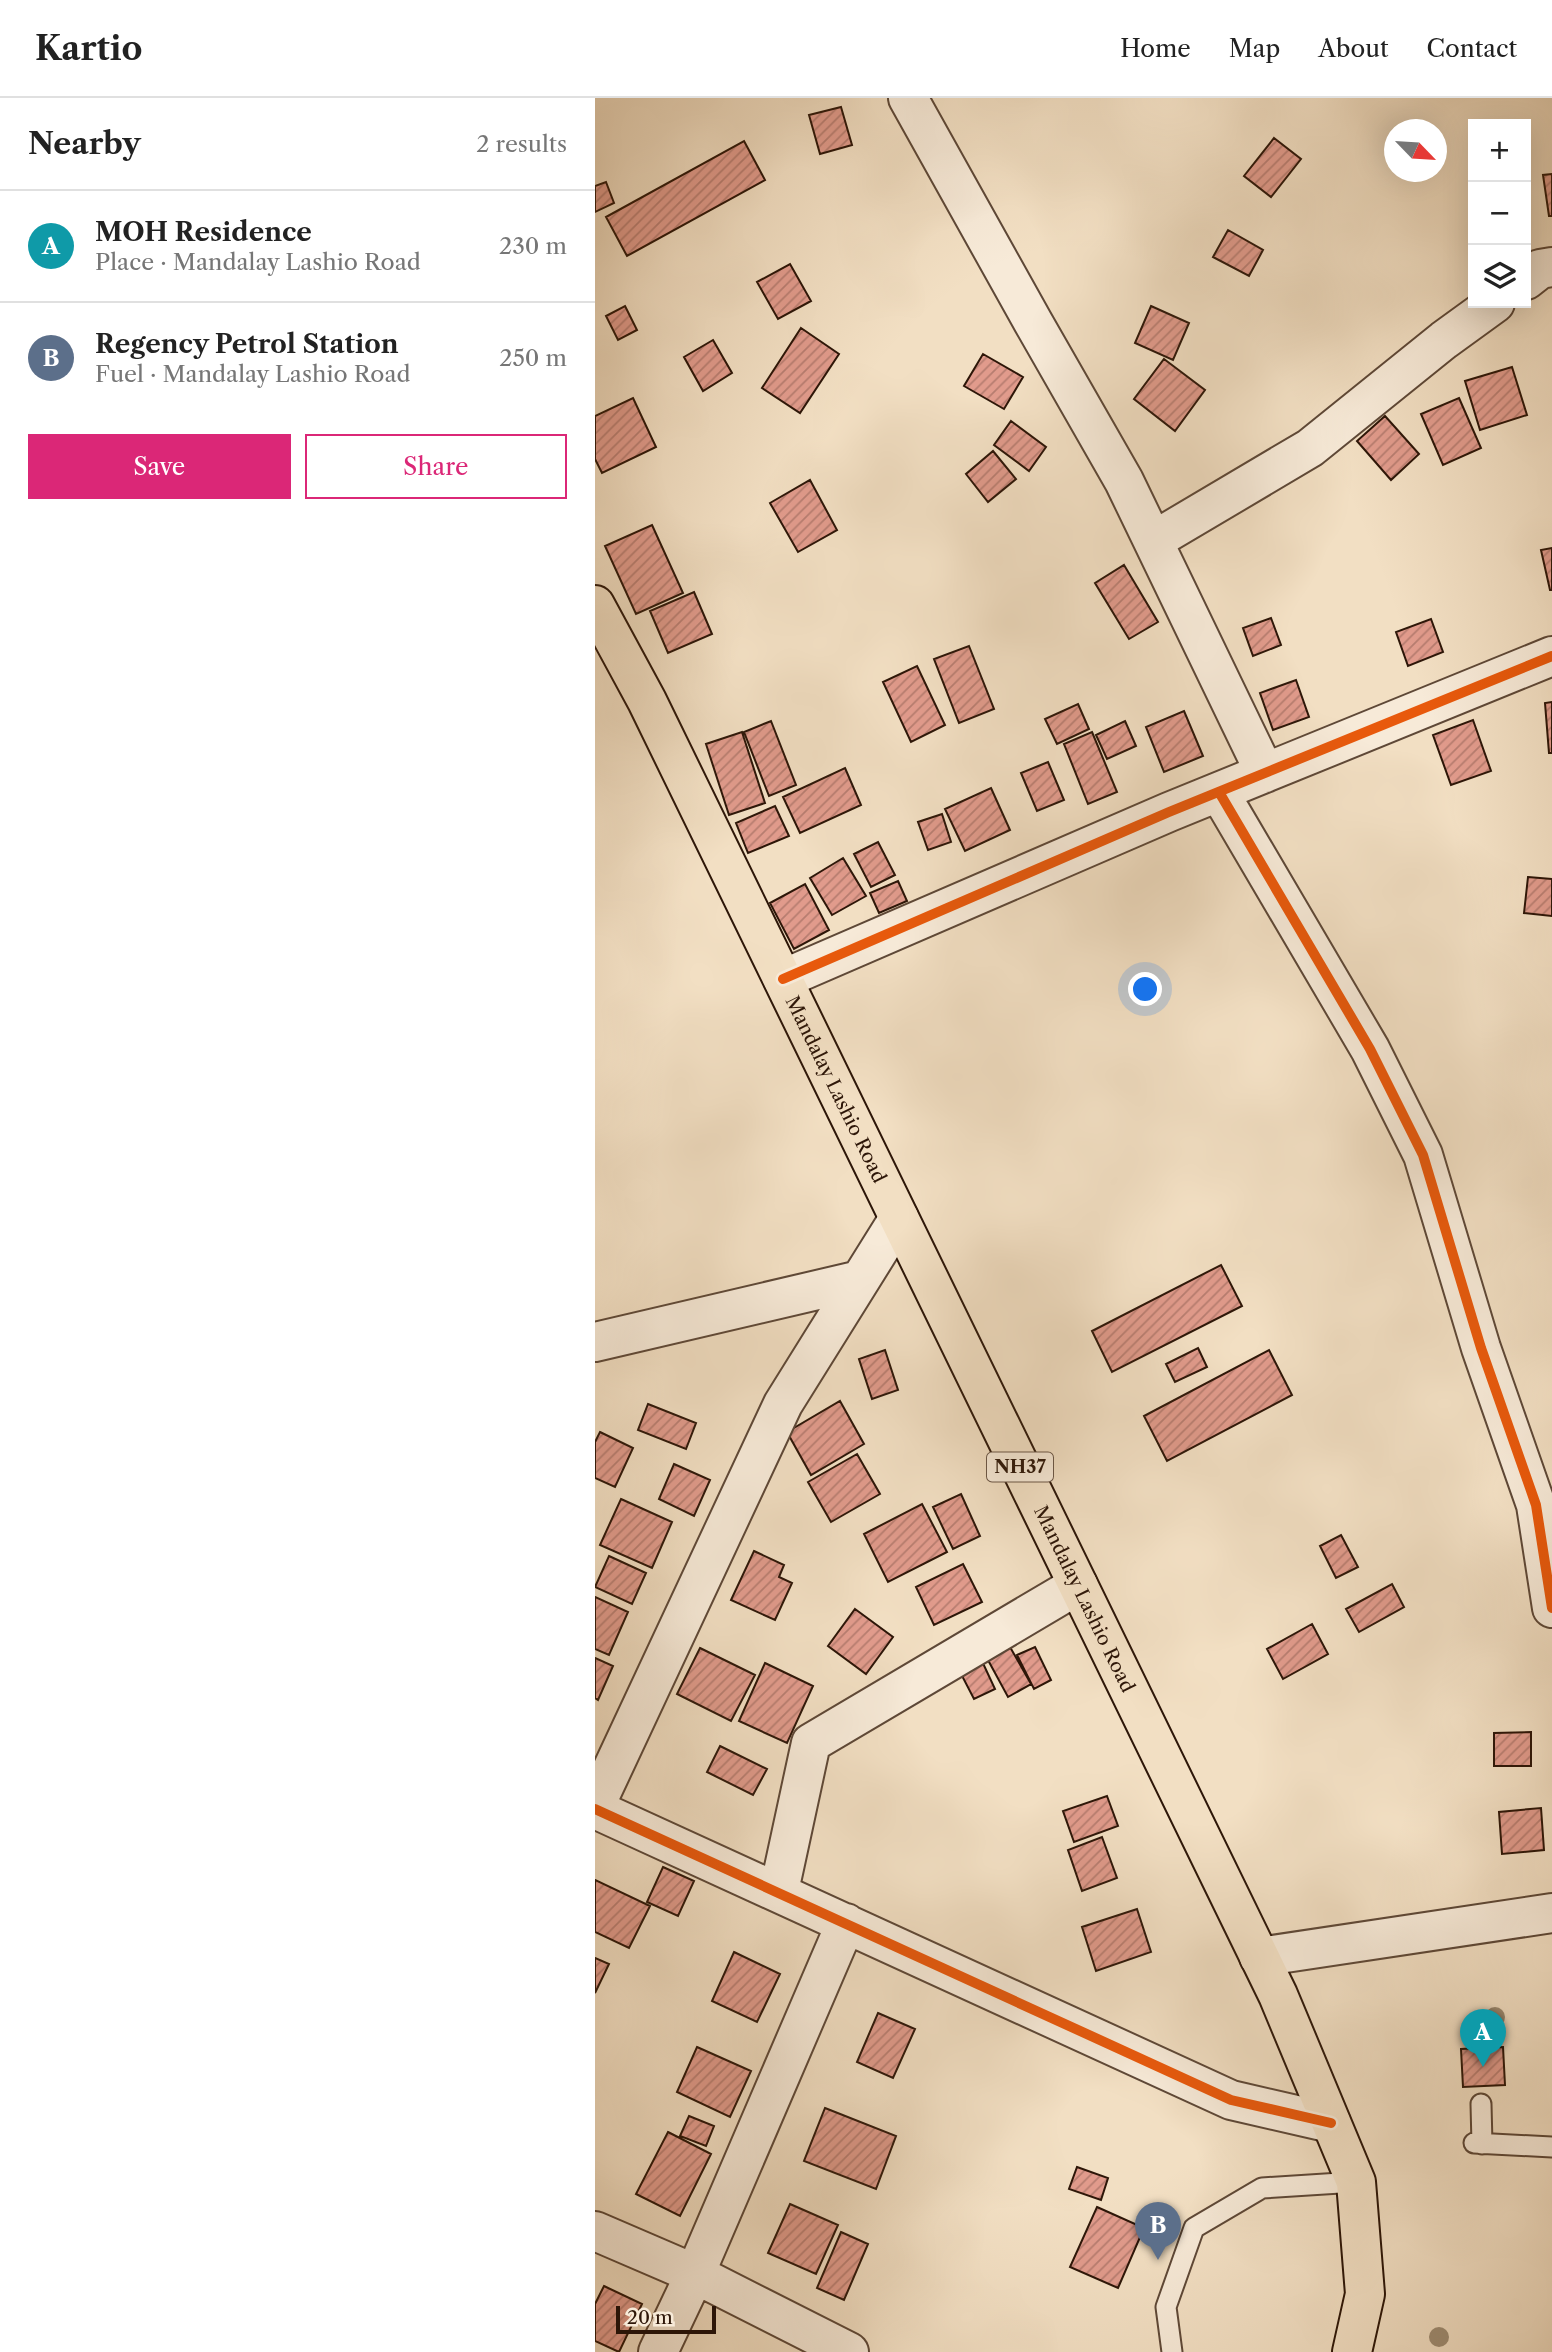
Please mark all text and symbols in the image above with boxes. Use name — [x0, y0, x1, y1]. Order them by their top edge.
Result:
text: Kartio — [35, 28, 143, 69]
text: Home — [1120, 34, 1191, 63]
text: Map — [1229, 34, 1280, 63]
text: About — [1318, 34, 1389, 63]
text: Contact — [1427, 34, 1517, 63]
north arrow — [1384, 119, 1447, 182]
map controls — [1468, 119, 1531, 308]
button: + — [1468, 119, 1531, 182]
text: Nearby — [28, 125, 141, 162]
text: 2 results — [476, 130, 567, 158]
button: − — [1468, 182, 1531, 245]
text: MOH Residence — [95, 216, 312, 248]
text: A — [42, 232, 60, 260]
text: 230 m — [499, 232, 567, 260]
button: layers — [1468, 245, 1531, 308]
text: Place · Mandalay Lashio Road — [95, 248, 421, 276]
text: Regency Petrol Station — [95, 328, 399, 360]
text: B — [42, 344, 60, 372]
text: 250 m — [499, 344, 567, 372]
text: Fuel · Mandalay Lashio Road — [95, 360, 411, 388]
button: Save — [28, 434, 291, 499]
button: Share — [305, 434, 567, 499]
your location — [1128, 972, 1162, 1006]
street label: Mandalay Lashio Road — [781, 992, 892, 1187]
road number: NH37 — [987, 1452, 1053, 1482]
street label: Mandalay Lashio Road — [1030, 1502, 1140, 1696]
pin: A — [1460, 2009, 1506, 2067]
pin: B — [1135, 2202, 1181, 2260]
scale bar — [616, 2303, 716, 2335]
text: 20 m — [627, 2306, 673, 2329]

